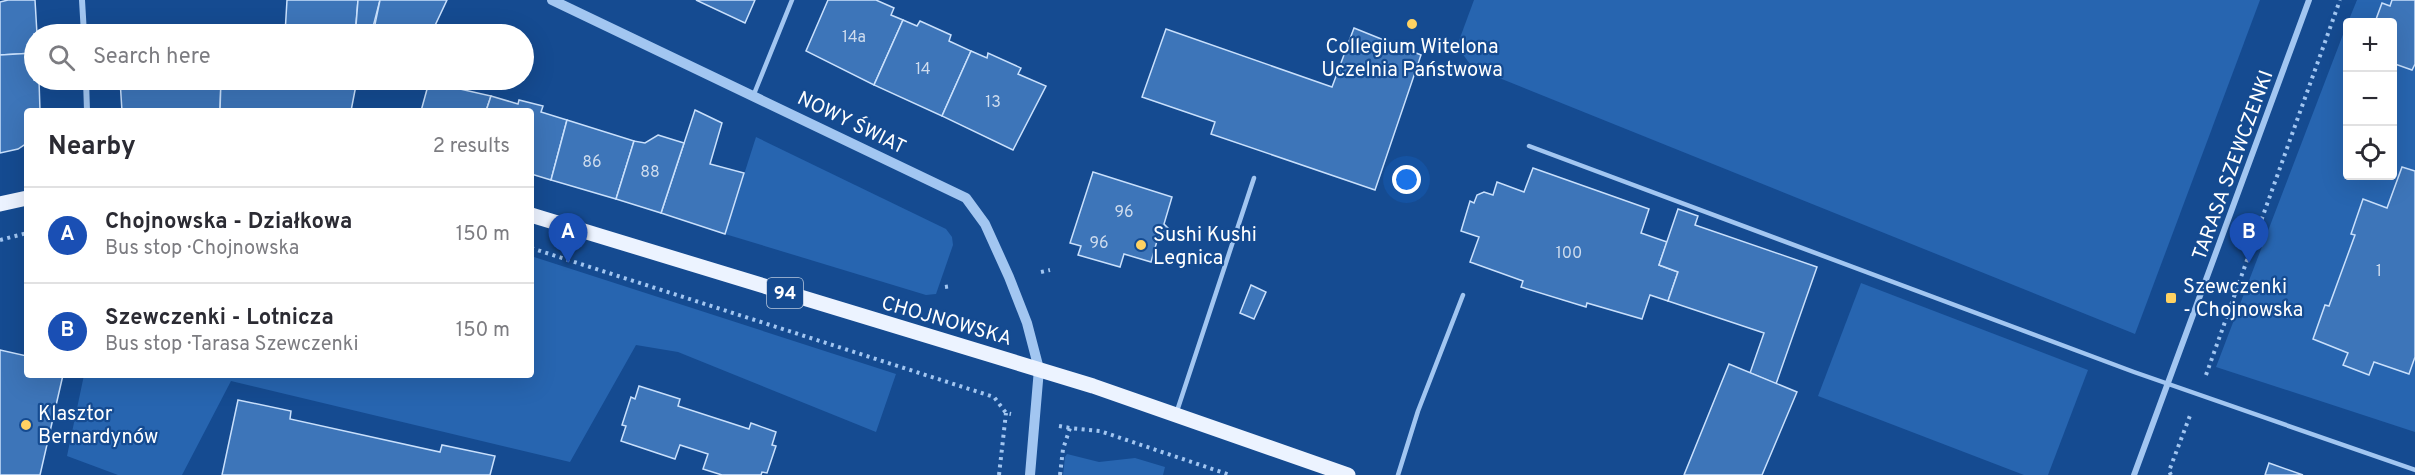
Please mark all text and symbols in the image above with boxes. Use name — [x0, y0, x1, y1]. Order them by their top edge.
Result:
marker: Collegium Witelona Uczelnia Państwowa — [1405, 17, 1419, 31]
map controls — [2343, 18, 2397, 180]
button: + — [2343, 18, 2397, 72]
search box — [24, 24, 534, 90]
house number: 14a — [842, 28, 866, 48]
place label: Collegium Witelona Uczelnia Państwowa — [1321, 35, 1503, 84]
icon: search — [45, 41, 78, 74]
text: Search here — [93, 44, 211, 71]
house number: 14 — [915, 60, 931, 80]
street label: TARASA SZEWCZENKI — [2187, 67, 2280, 264]
button: − — [2343, 72, 2397, 126]
street label: NOWY ŚWIAT — [792, 84, 911, 161]
house number: 13 — [985, 93, 1001, 113]
button: locate — [2343, 126, 2397, 180]
text: Nearby — [48, 131, 136, 164]
text: 2 results — [433, 134, 510, 160]
house number: 86 — [582, 153, 602, 173]
house number: 88 — [640, 163, 660, 183]
your location — [1392, 165, 1421, 194]
house number: 96 — [1114, 203, 1134, 223]
text: Chojnowska - Działkowa — [105, 209, 352, 236]
pin: A — [548, 214, 588, 263]
pin: B — [2230, 214, 2268, 263]
text: A — [60, 222, 75, 248]
text: 150 m — [456, 222, 510, 248]
place label: Sushi Kushi Legnica — [1153, 223, 1257, 272]
house number: 96 — [1089, 234, 1109, 254]
text: Bus stop · Chojnowska — [105, 236, 299, 262]
marker: Sushi Kushi Legnica — [1134, 238, 1148, 252]
house number: 100 — [1556, 244, 1582, 264]
house number: 1 — [2376, 262, 2382, 282]
place label: Szewczenki - Chojnowska — [2183, 275, 2303, 324]
road number: 94 — [767, 278, 803, 308]
street label: CHOJNOWSKA — [878, 291, 1015, 353]
marker: Szewczenki - Chojnowska — [2164, 291, 2178, 305]
text: Szewczenki - Lotnicza — [105, 305, 334, 332]
text: B — [61, 318, 74, 344]
text: 150 m — [456, 318, 510, 344]
text: Bus stop · Tarasa Szewczenki — [105, 332, 359, 358]
place label: Klasztor Bernardynów — [38, 402, 158, 451]
marker: Klasztor Bernardynów — [19, 418, 33, 432]

